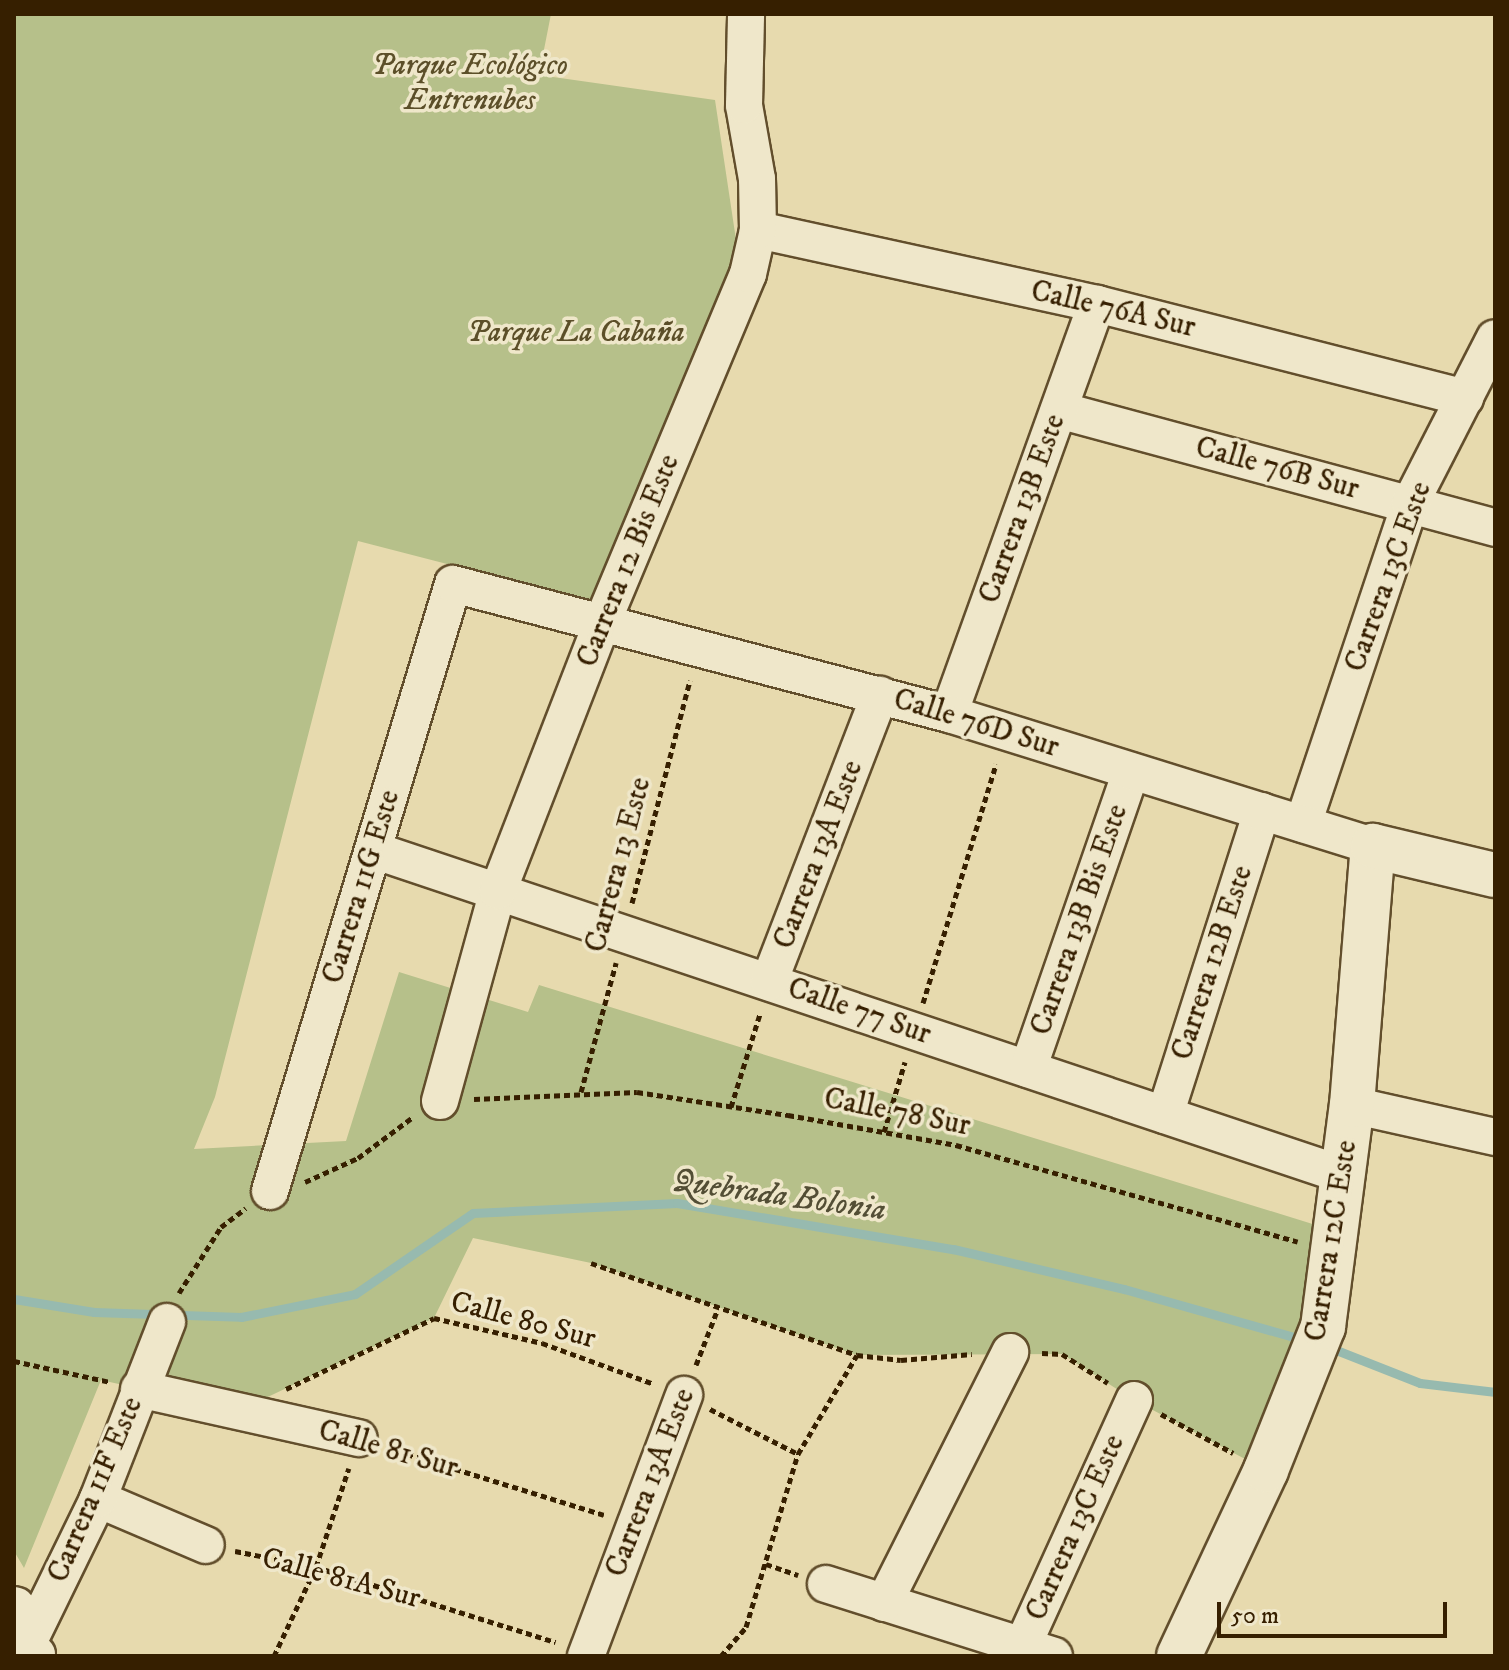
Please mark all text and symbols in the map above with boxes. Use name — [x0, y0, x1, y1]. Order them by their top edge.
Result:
park label: Parque Ecológico Entrenubes — [372, 48, 568, 118]
street label: Calle 76A Sur — [1027, 274, 1199, 346]
park label: Parque La Cabaña — [467, 315, 685, 351]
street label: Carrera 13B Este — [972, 409, 1074, 609]
street label: Calle 76B Sur — [1191, 430, 1363, 508]
street label: Carrera 12 Bis Este — [570, 449, 688, 673]
street label: Carrera 13C Este — [1338, 477, 1440, 677]
street label: Calle 76D Sur — [889, 682, 1063, 766]
street label: Carrera 13A Este — [767, 756, 871, 954]
street label: Carrera 13 Este — [578, 774, 660, 956]
street label: Carrera 11G Este — [315, 786, 409, 988]
street label: Carrera 13B Bis Este — [1024, 800, 1136, 1040]
street label: Carrera 12B Este — [1165, 861, 1261, 1065]
street label: Calle 77 Sur — [783, 971, 935, 1053]
street label: Calle 78 Sur — [821, 1081, 973, 1145]
street label: Carrera 12C Este — [1298, 1138, 1366, 1344]
water label: Quebrada Bolonia — [670, 1162, 888, 1230]
street label: Calle 80 Sur — [447, 1284, 599, 1358]
street label: Carrera 13A Este — [599, 1384, 703, 1582]
street label: Carrera 11F Este — [41, 1392, 151, 1588]
street label: Calle 81 Sur — [314, 1413, 462, 1487]
street label: Carrera 13C Este — [1019, 1429, 1133, 1627]
street label: Calle 81A Sur — [258, 1541, 424, 1617]
scale bar — [1221, 1586, 1451, 1636]
text: 50 m — [1231, 1601, 1279, 1631]

